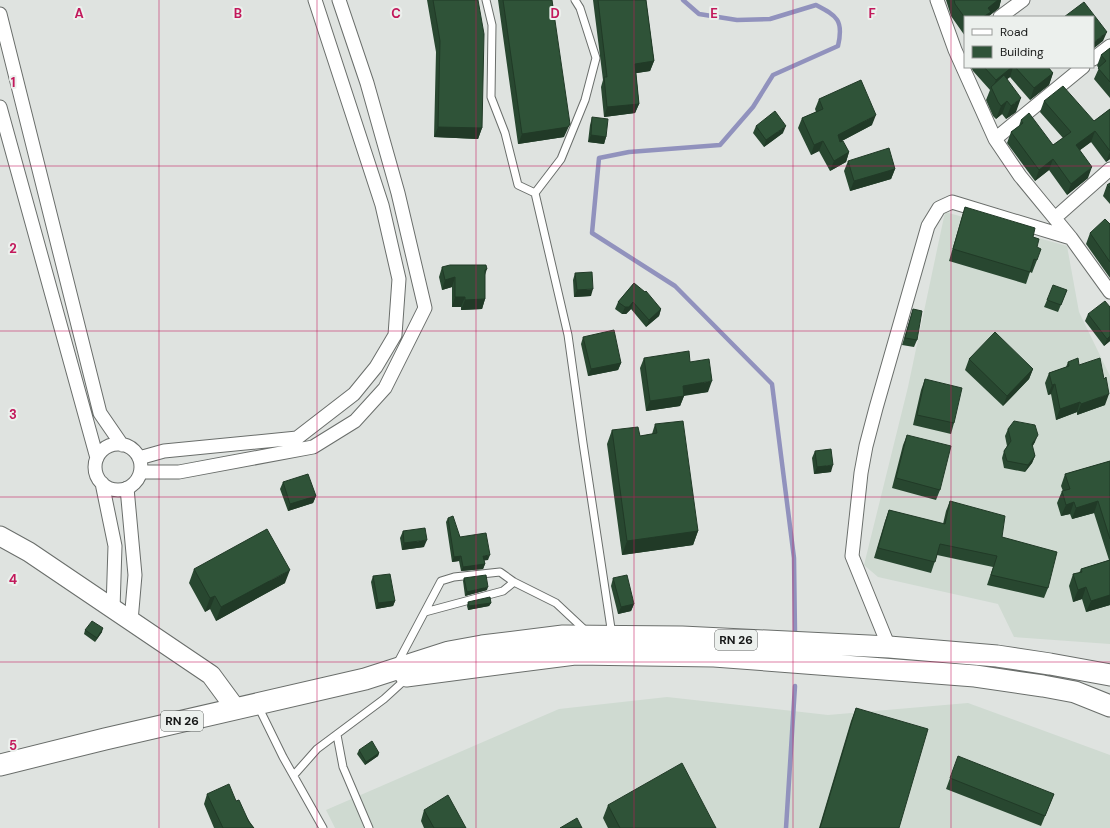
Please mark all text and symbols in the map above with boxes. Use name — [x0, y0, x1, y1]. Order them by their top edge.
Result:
text: A — [74, 5, 84, 22]
text: B — [234, 5, 242, 22]
text: C — [391, 5, 401, 22]
text: D — [550, 5, 560, 22]
text: E — [710, 5, 718, 22]
text: F — [868, 5, 876, 22]
legend — [964, 16, 1094, 68]
text: Road — [1000, 24, 1028, 40]
text: Building — [1000, 44, 1044, 60]
text: 1 — [11, 74, 15, 91]
text: 2 — [9, 240, 17, 257]
text: 3 — [9, 406, 17, 423]
text: 4 — [9, 571, 17, 588]
road number: RN 26 — [715, 630, 757, 650]
road number: RN 26 — [161, 711, 203, 731]
text: 5 — [9, 737, 17, 754]

